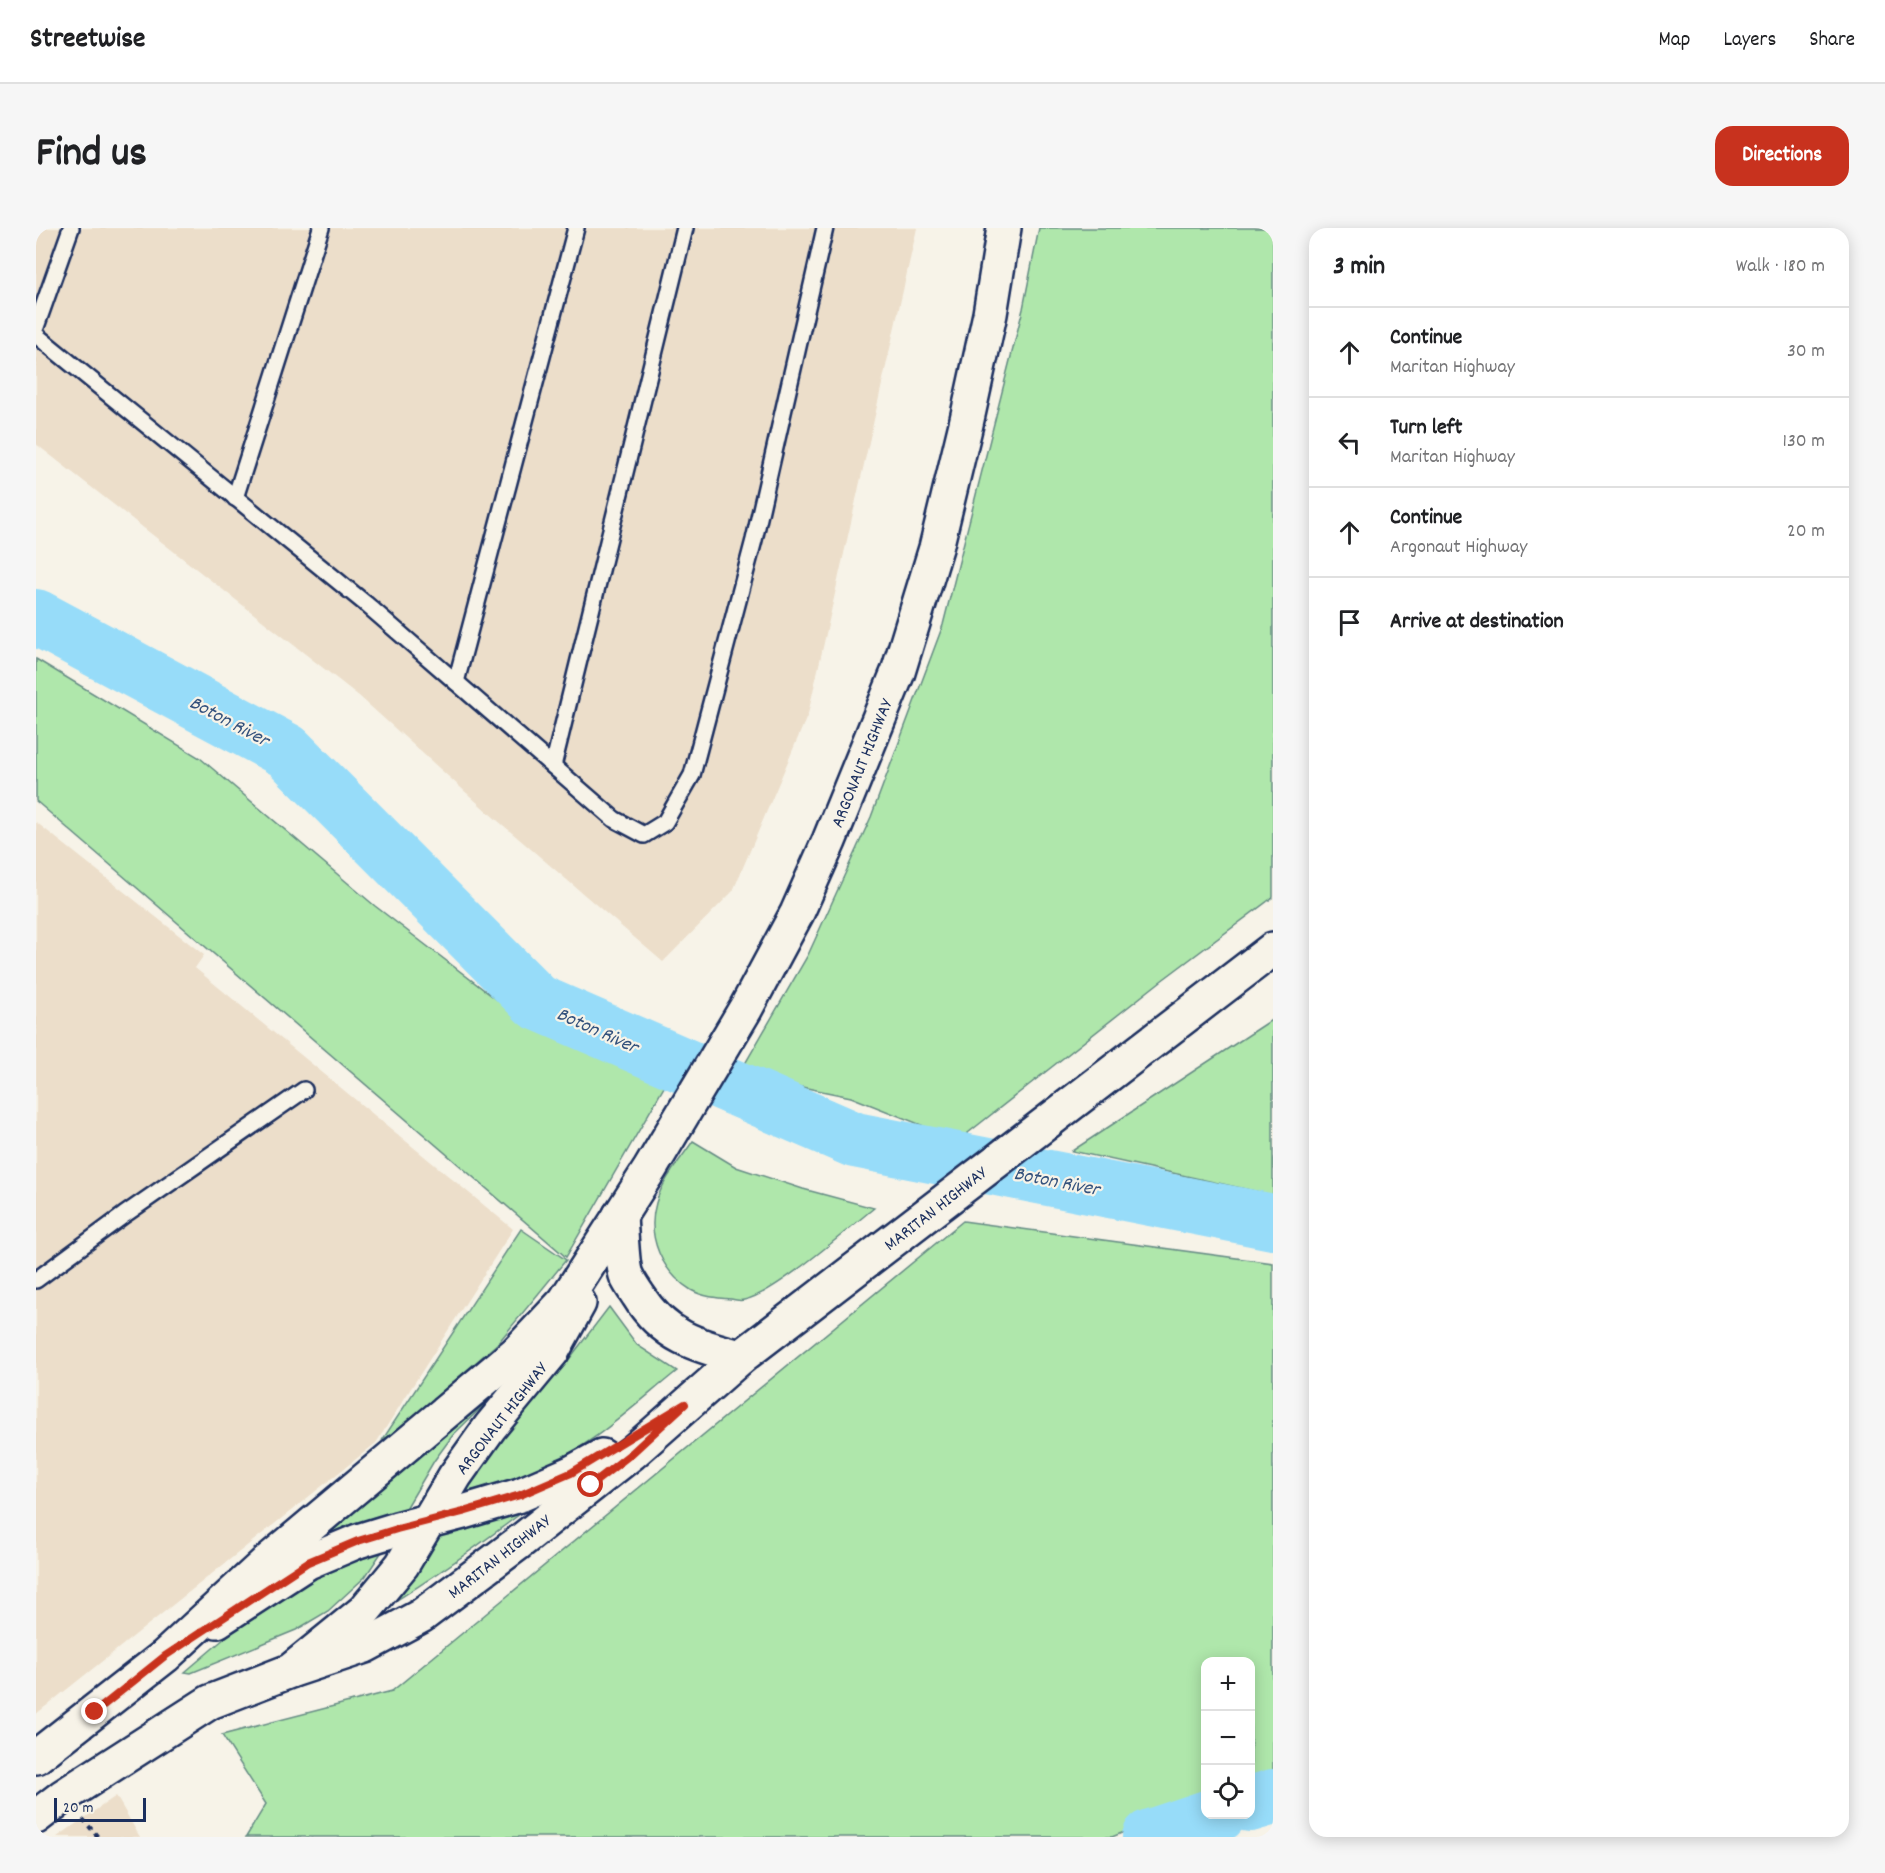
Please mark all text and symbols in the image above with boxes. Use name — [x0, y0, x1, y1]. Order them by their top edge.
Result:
text: Streetwise — [30, 21, 145, 61]
text: Map — [1659, 26, 1690, 56]
text: Layers — [1723, 26, 1776, 56]
text: Share — [1809, 26, 1855, 56]
text: Find us — [36, 126, 147, 186]
button: Directions — [1715, 126, 1849, 186]
text: 3 min — [1333, 249, 1385, 286]
text: Walk · 180 m — [1736, 253, 1825, 281]
text: Continue — [1390, 323, 1462, 354]
icon: ahead — [1333, 336, 1366, 369]
text: 30 m — [1787, 338, 1825, 366]
text: Maritan Highway — [1390, 354, 1515, 382]
text: Turn left — [1390, 413, 1462, 444]
icon: left — [1333, 426, 1366, 459]
text: 130 m — [1783, 428, 1825, 456]
text: Maritan Highway — [1390, 444, 1515, 472]
text: Continue — [1390, 503, 1462, 534]
icon: ahead — [1333, 516, 1366, 549]
text: 20 m — [1787, 518, 1825, 546]
text: Argonaut Highway — [1390, 534, 1527, 562]
icon: arrive — [1333, 606, 1366, 639]
text: Arrive at destination — [1390, 607, 1564, 638]
water label: Boton River — [184, 690, 276, 757]
street label: ARGONAUT HIGHWAY — [826, 695, 901, 832]
water label: Boton River — [552, 1001, 644, 1063]
street label: MARITAN HIGHWAY — [880, 1161, 994, 1258]
water label: Boton River — [1011, 1161, 1104, 1205]
street label: ARGONAUT HIGHWAY — [451, 1357, 556, 1481]
route start — [577, 1471, 603, 1497]
street label: MARITAN HIGHWAY — [444, 1509, 558, 1606]
map controls — [1201, 1657, 1255, 1819]
button: + — [1201, 1657, 1255, 1711]
route end — [81, 1698, 107, 1724]
button: − — [1201, 1711, 1255, 1765]
button: locate — [1201, 1765, 1255, 1819]
scale bar — [54, 1795, 146, 1822]
text: 20 m — [63, 1797, 93, 1820]

